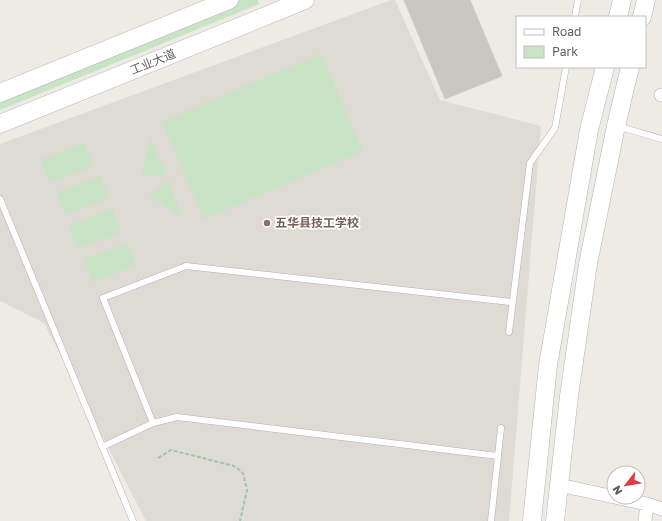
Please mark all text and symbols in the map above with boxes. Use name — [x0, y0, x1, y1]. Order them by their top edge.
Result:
legend — [516, 16, 646, 68]
text: Road — [552, 24, 581, 39]
text: Park — [552, 44, 578, 59]
street label: 工业大道 — [128, 46, 178, 77]
place label: 五华县技工学校 — [275, 215, 359, 230]
marker: 五华县技工学校 — [262, 218, 272, 228]
north arrow — [606, 465, 646, 505]
text: N — [609, 483, 625, 497]

